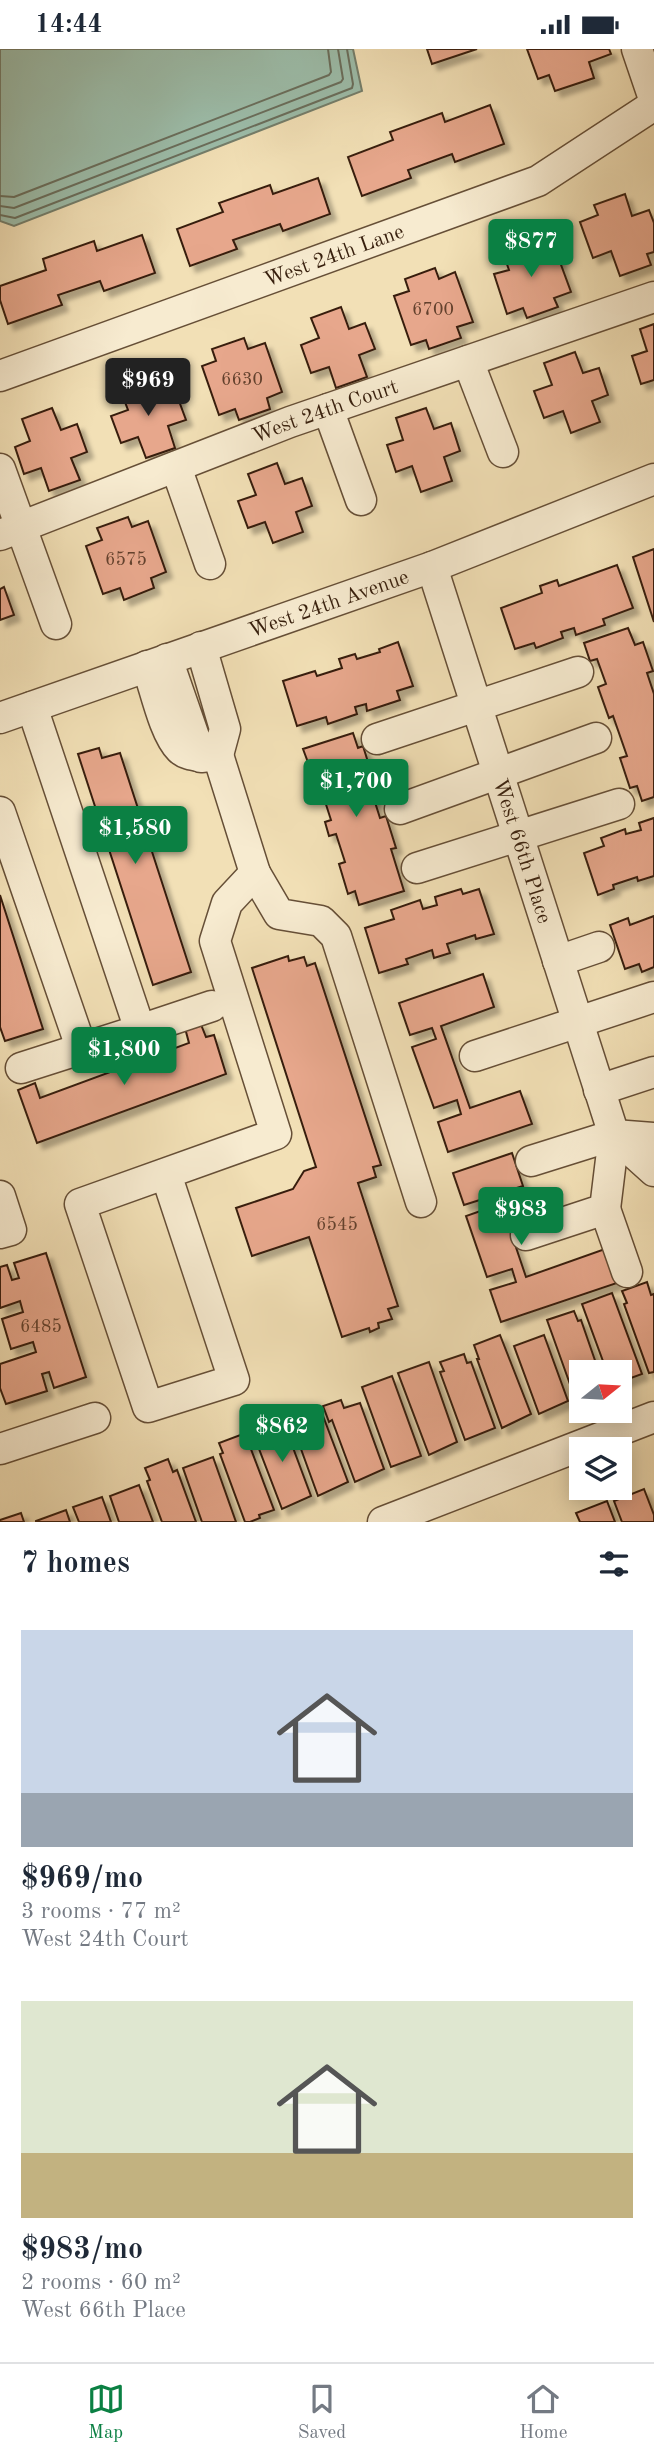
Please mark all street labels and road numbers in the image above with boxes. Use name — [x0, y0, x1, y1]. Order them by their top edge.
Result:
street label: West 24th Lane — [262, 222, 407, 291]
street label: West 24th Court — [250, 377, 401, 448]
street label: West 24th Avenue — [246, 567, 412, 642]
street label: West 66th Place — [489, 776, 554, 926]

